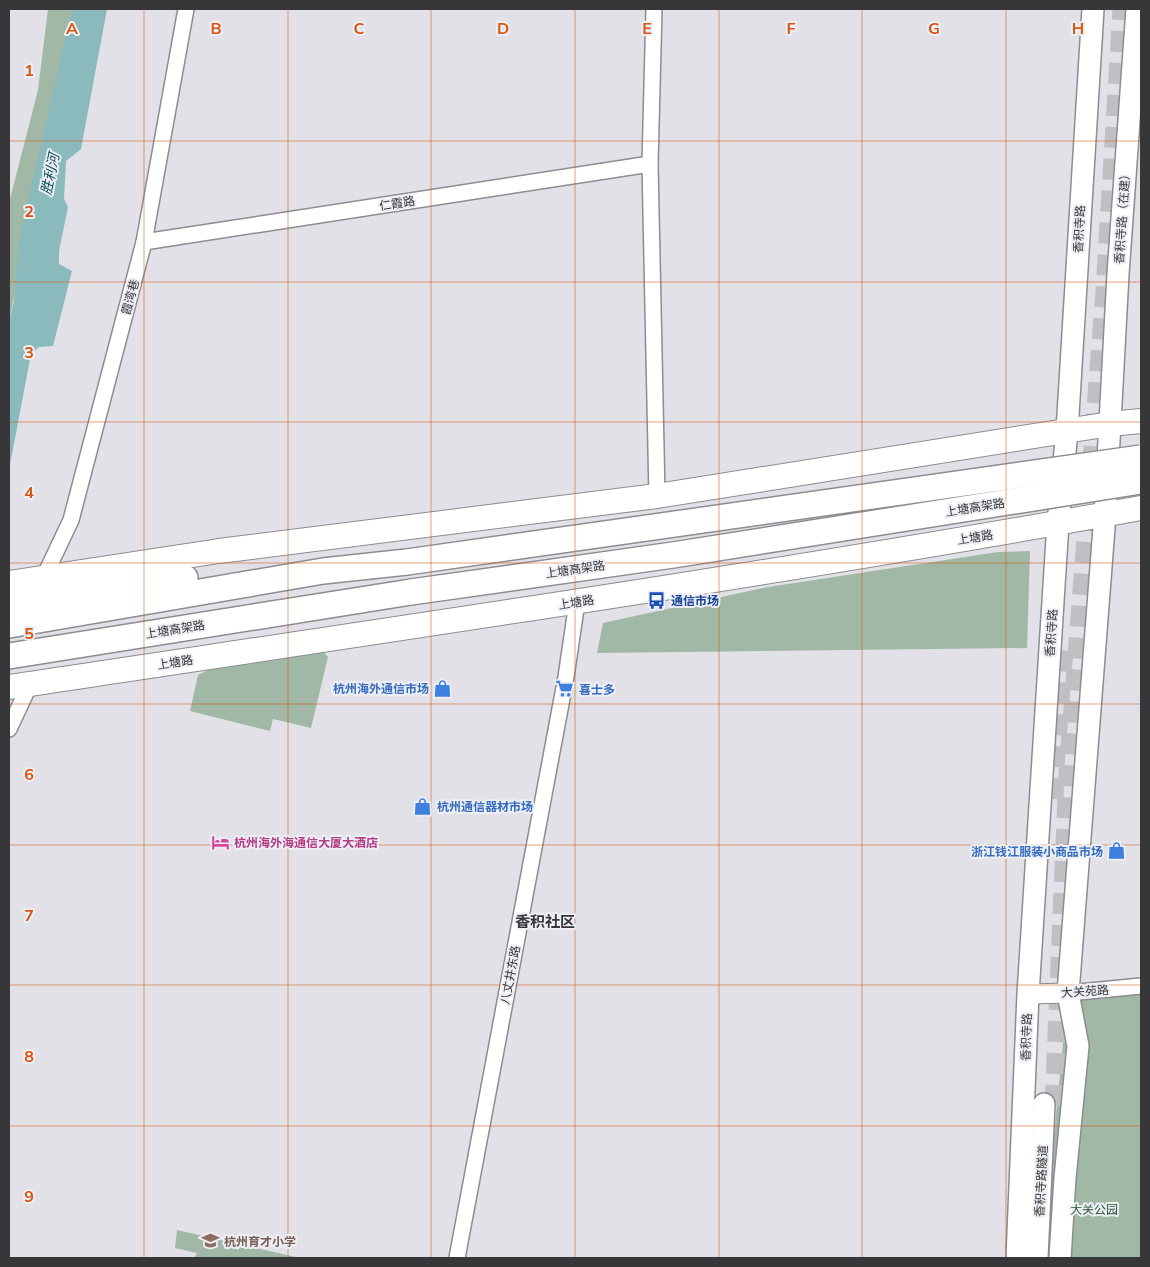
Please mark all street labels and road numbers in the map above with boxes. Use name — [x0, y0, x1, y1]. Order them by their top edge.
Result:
street label: 香积寺路（在建） — [1111, 168, 1133, 264]
street label: 仁霞路 — [378, 193, 416, 213]
street label: 香积寺路 — [1070, 205, 1088, 253]
street label: 霞湾巷 — [118, 278, 142, 316]
street label: 上塘高架路 — [944, 495, 1006, 519]
street label: 上塘路 — [956, 527, 994, 547]
street label: 上塘高架路 — [544, 557, 606, 581]
street label: 上塘路 — [557, 592, 595, 612]
street label: 香积寺路 — [1042, 609, 1060, 657]
street label: 上塘高架路 — [144, 617, 206, 641]
street label: 上塘路 — [156, 652, 194, 672]
street label: 八丈井东路 — [497, 944, 523, 1006]
street label: 大关苑路 — [1061, 982, 1109, 1000]
street label: 香积寺路 — [1018, 1013, 1034, 1061]
street label: 香积寺路隧道 — [1032, 1145, 1050, 1217]

